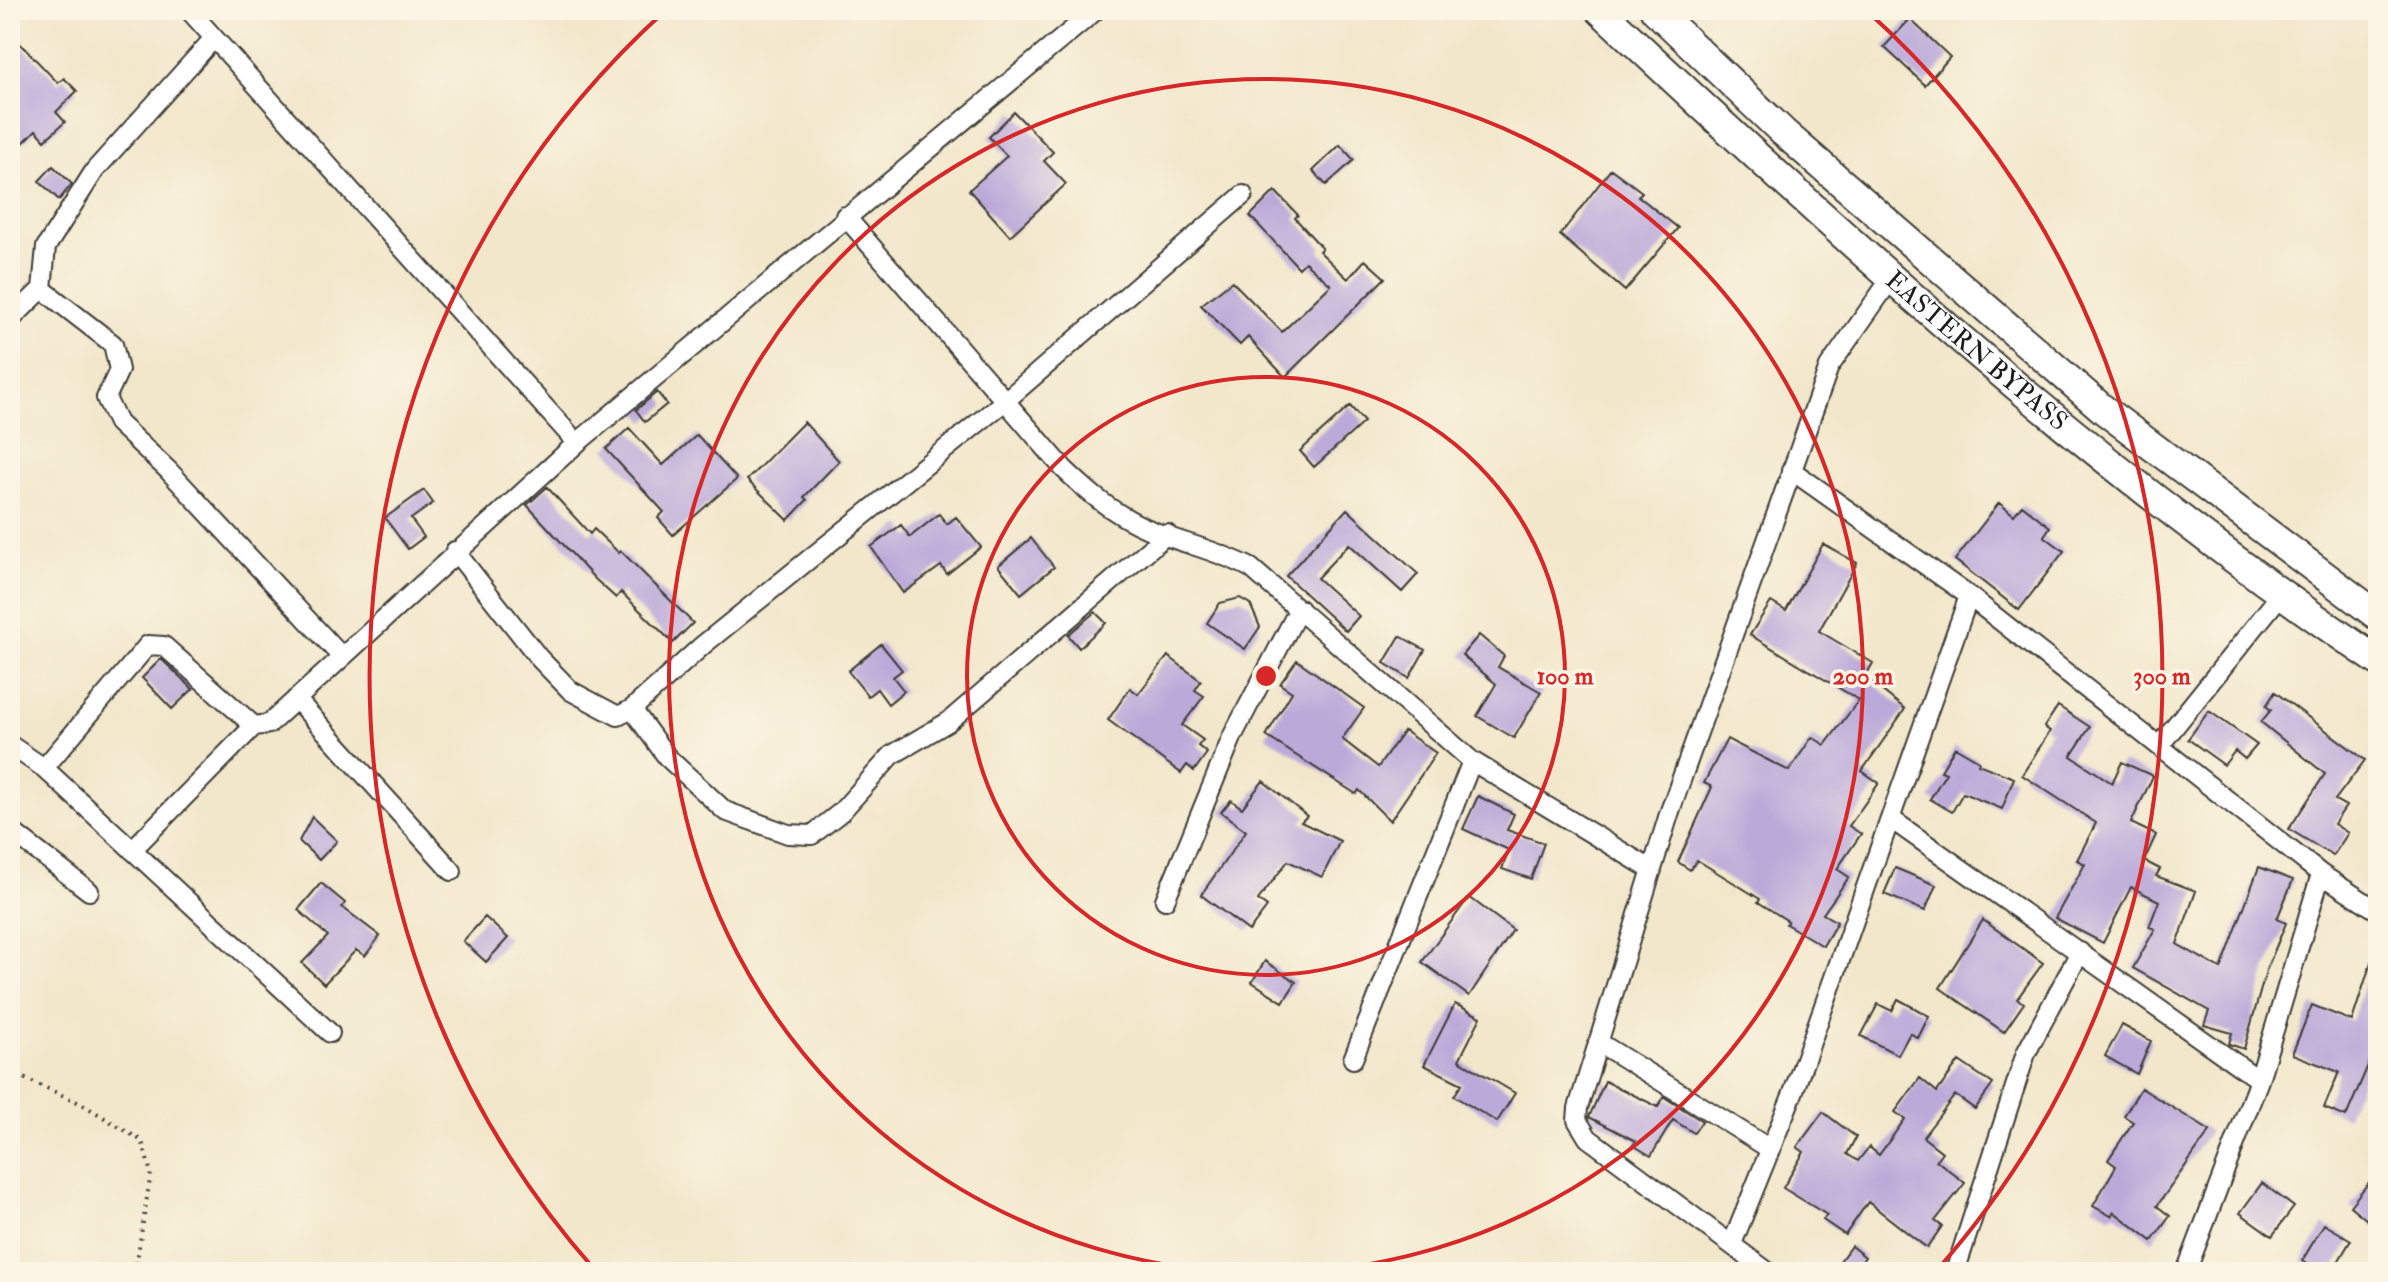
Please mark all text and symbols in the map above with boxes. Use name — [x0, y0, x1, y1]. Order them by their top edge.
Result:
street label: EASTERN BYPASS — [1879, 264, 2074, 438]
text: 100 m — [1537, 661, 1594, 692]
text: 200 m — [1833, 661, 1894, 692]
text: 300 m — [2133, 661, 2191, 692]
centre of rings — [1252, 662, 1280, 690]

